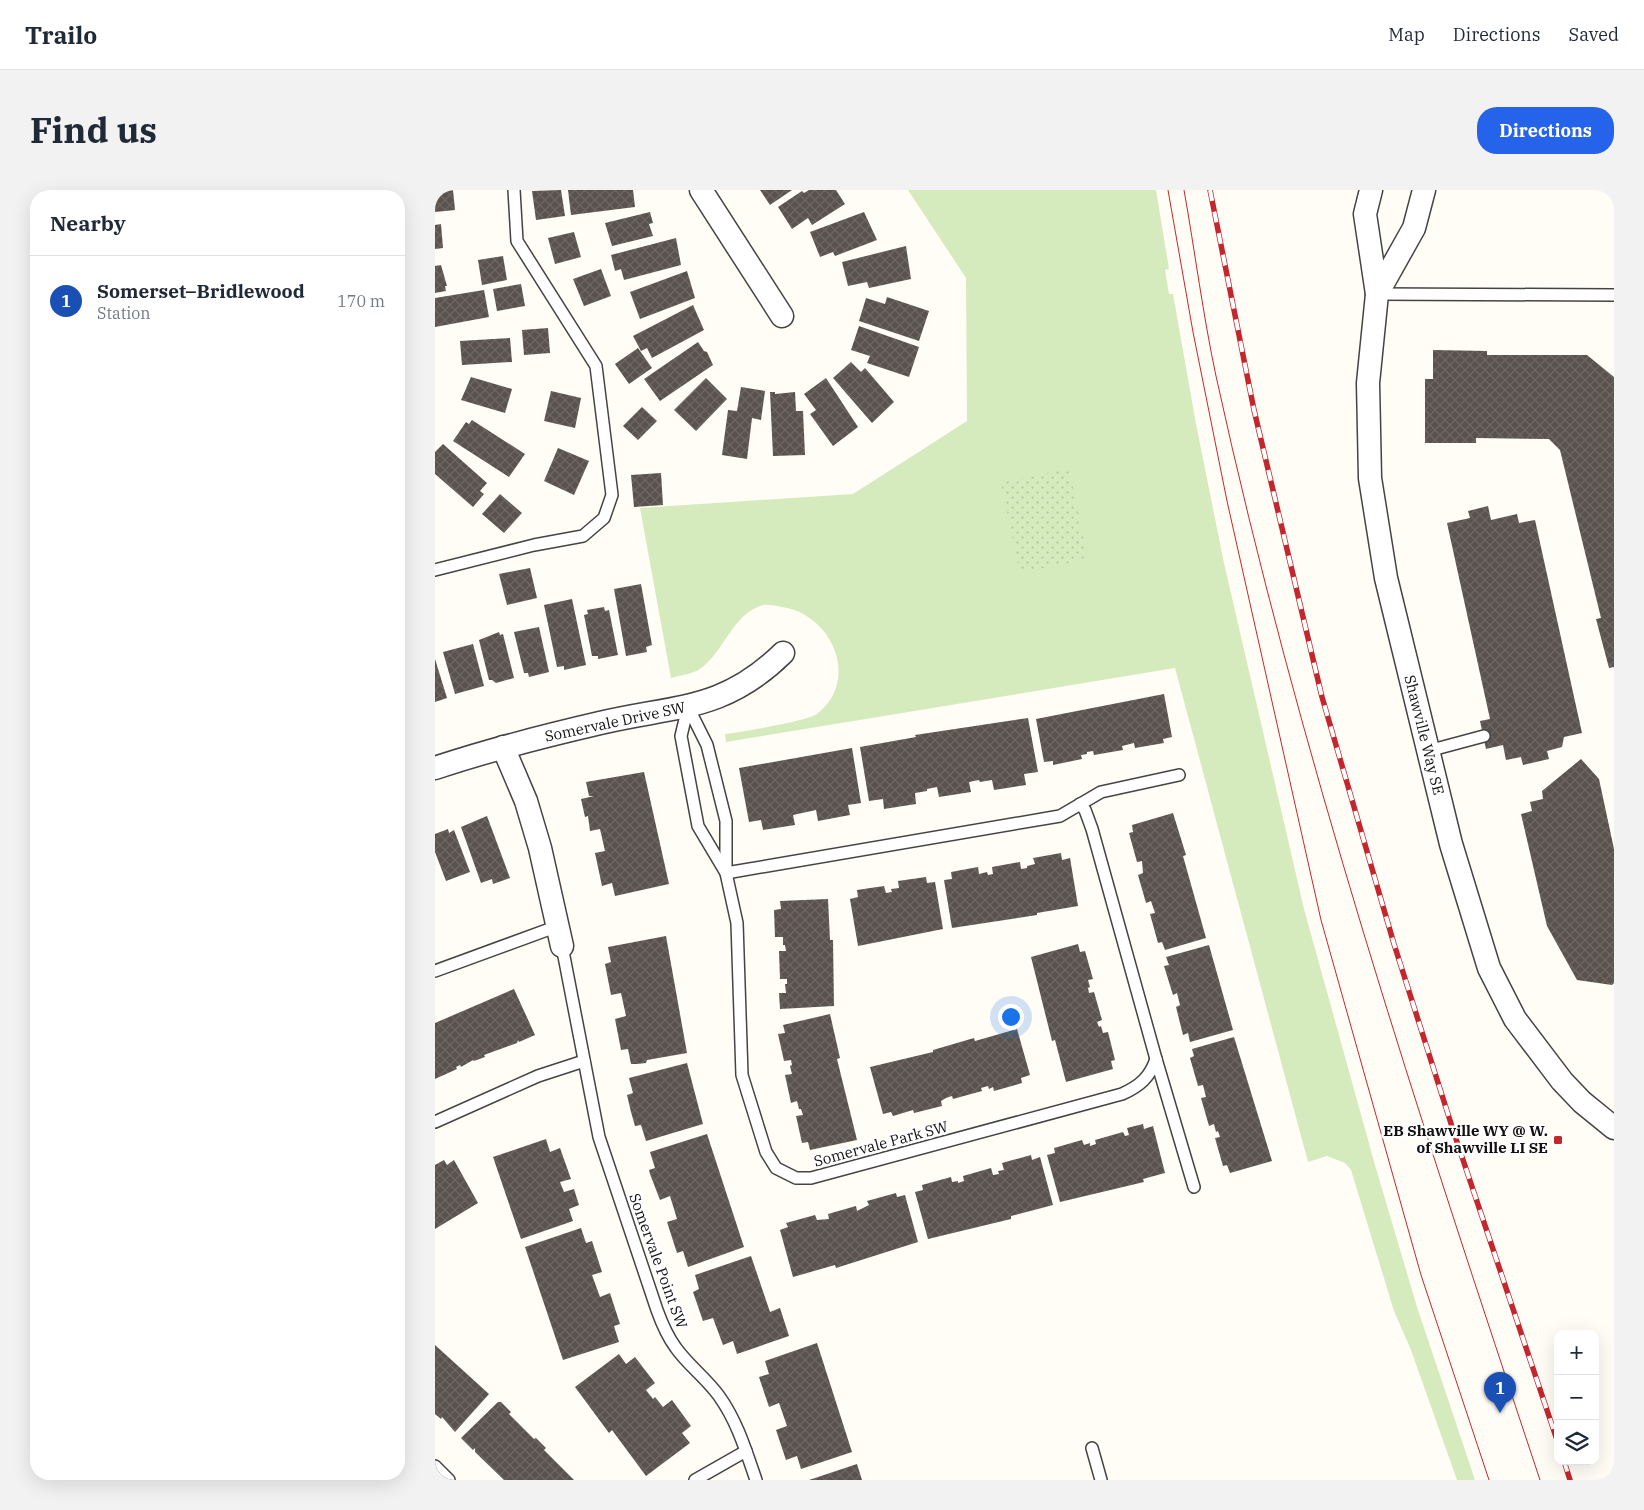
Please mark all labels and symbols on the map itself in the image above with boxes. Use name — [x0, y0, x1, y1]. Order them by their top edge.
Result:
street label: Shawville Way SE — [1400, 673, 1449, 797]
street label: Somervale Drive SW — [543, 697, 687, 746]
your location — [998, 1004, 1024, 1030]
street label: Somervale Park SW — [812, 1116, 951, 1171]
place label: EB Shawville WY @ W. of Shawville LI SE — [1383, 1121, 1548, 1157]
marker: EB Shawville WY @ W. of Shawville LI SE — [1552, 1134, 1564, 1146]
street label: Somervale Point SW — [625, 1191, 692, 1332]
pin: 1 — [1484, 1372, 1516, 1413]

